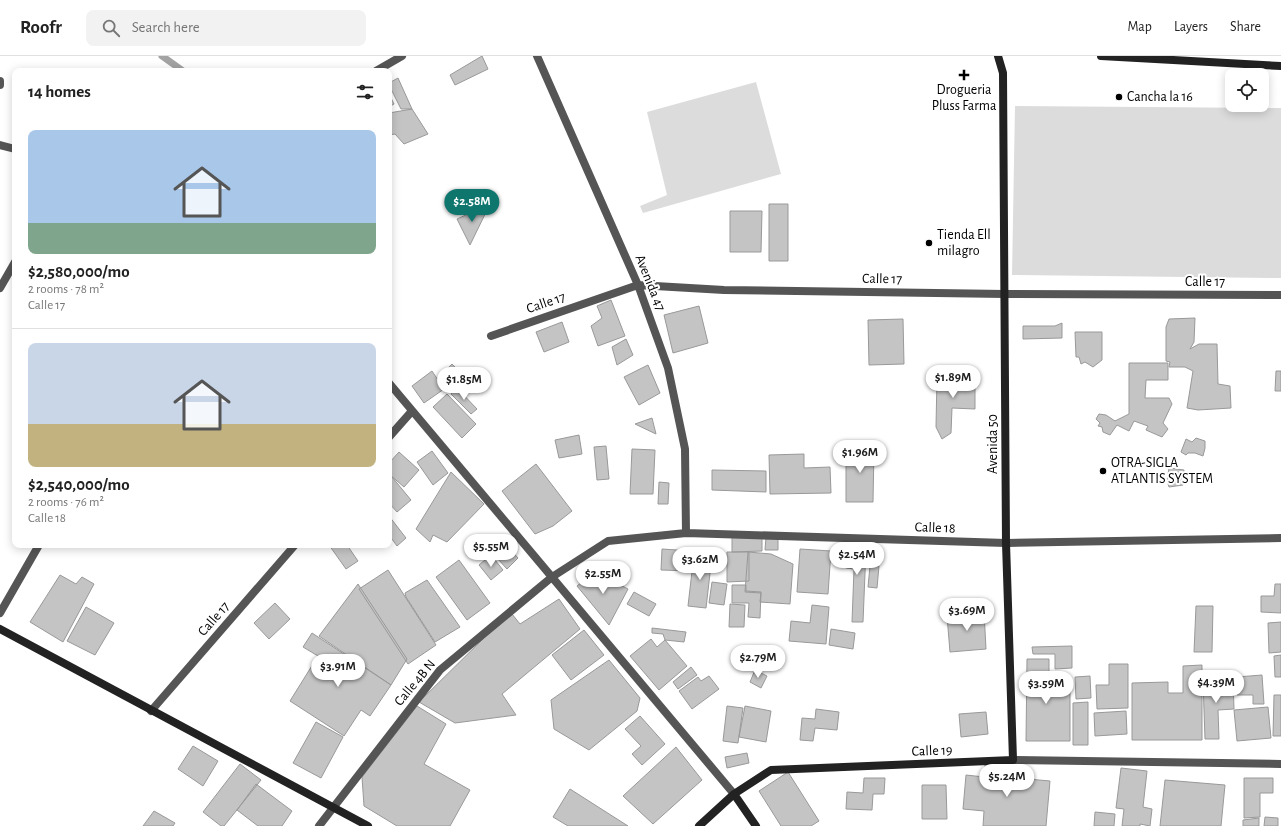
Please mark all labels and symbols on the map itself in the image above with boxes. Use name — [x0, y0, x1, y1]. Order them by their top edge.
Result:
marker: Drogueria Pluss Farma — [959, 70, 969, 80]
place label: Drogueria Pluss Farma — [932, 83, 997, 113]
place label: Cancha la 16 — [1127, 90, 1193, 104]
marker: Cancha la 16 — [1114, 92, 1124, 102]
pin: $2.58M — [439, 189, 505, 223]
place label: Tienda Ell milagro — [937, 228, 991, 258]
marker: Tienda Ell milagro — [924, 238, 934, 248]
street label: Avenida 47 — [632, 253, 668, 313]
street label: Calle 17 — [862, 272, 902, 286]
street label: Calle 17 — [1185, 275, 1225, 289]
street label: Calle 17 — [525, 290, 567, 316]
pin: $1.89M — [920, 365, 986, 399]
pin: $1.85M — [431, 367, 497, 401]
street label: Avenida 50 — [986, 414, 1000, 474]
pin: $1.96M — [827, 440, 893, 474]
place label: OTRA-SIGLA ATLANTIS SYSTEM — [1111, 456, 1213, 486]
marker: OTRA-SIGLA ATLANTIS SYSTEM — [1098, 466, 1108, 476]
street label: Calle 18 — [914, 520, 956, 536]
pin: $5.55M — [458, 534, 524, 568]
pin: $2.54M — [824, 542, 890, 576]
pin: $3.62M — [667, 547, 733, 581]
pin: $2.55M — [570, 561, 636, 595]
pin: $3.69M — [934, 598, 1000, 632]
street label: Calle 17 — [196, 599, 233, 639]
pin: $2.79M — [725, 645, 791, 679]
pin: $3.91M — [305, 654, 371, 688]
street label: Calle 4B N — [392, 657, 438, 709]
pin: $4.39M — [1183, 670, 1249, 704]
pin: $3.59M — [1013, 671, 1079, 705]
street label: Calle 19 — [911, 743, 953, 759]
pin: $5.24M — [974, 764, 1040, 798]

